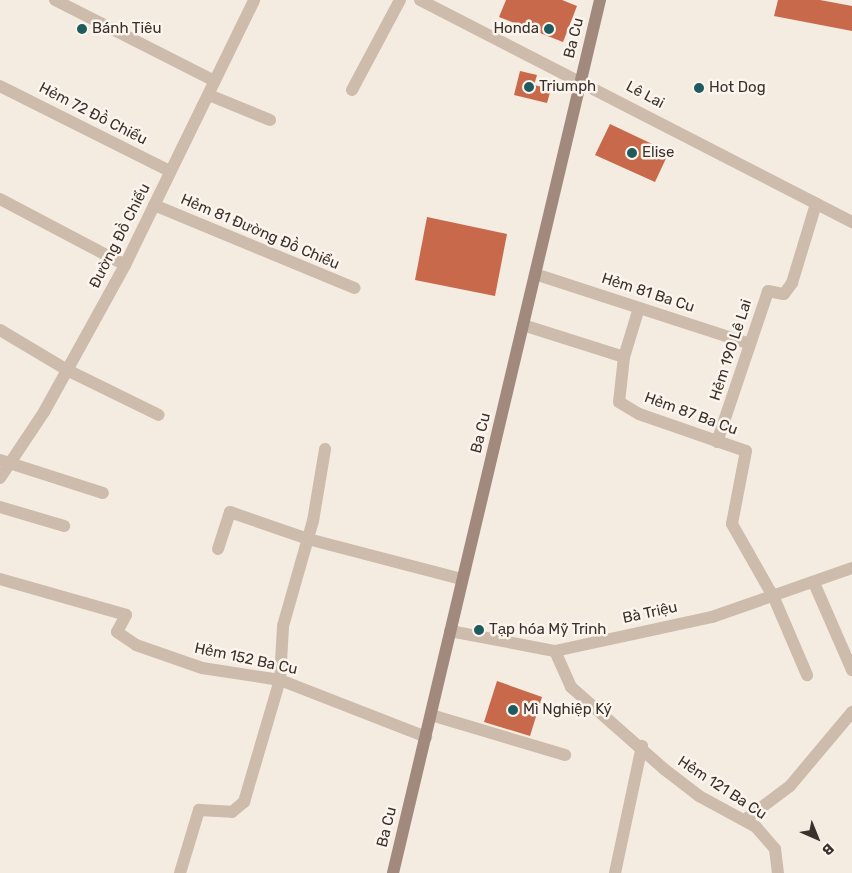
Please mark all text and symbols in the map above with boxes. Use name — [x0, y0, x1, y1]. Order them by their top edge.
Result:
street label: Ba Cu — [560, 16, 588, 60]
place label: Bánh Tiêu — [92, 20, 162, 38]
place label: Honda — [493, 20, 539, 38]
marker: Bánh Tiêu — [76, 23, 88, 35]
marker: Honda — [543, 23, 555, 35]
street label: Lê Lai — [623, 77, 667, 113]
place label: Triumph — [539, 78, 596, 96]
street label: Hẻm 72 Đồ Chiểu — [36, 79, 150, 149]
place label: Hot Dog — [709, 79, 766, 97]
marker: Triumph — [523, 81, 535, 93]
marker: Hot Dog — [693, 82, 705, 94]
place label: Elise — [642, 144, 674, 162]
marker: Elise — [626, 147, 638, 159]
street label: Đường Đồ Chiểu — [86, 181, 154, 291]
street label: Hẻm 81 Đường Đồ Chiểu — [178, 190, 342, 274]
street label: Hẻm 81 Ba Cu — [599, 270, 697, 316]
street label: Hẻm 190 Lê Lai — [706, 297, 756, 403]
street label: Hẻm 87 Ba Cu — [642, 389, 740, 439]
street label: Ba Cu — [467, 411, 495, 455]
street label: Bà Triệu — [621, 598, 679, 628]
place label: Tạp hóa Mỹ Trinh — [489, 621, 607, 639]
marker: Tạp hóa Mỹ Trinh — [473, 624, 485, 636]
street label: Hẻm 152 Ba Cu — [193, 639, 299, 679]
place label: Mì Nghiệp Ký — [523, 701, 612, 719]
marker: Mì Nghiệp Ký — [507, 704, 519, 716]
street label: Hẻm 121 Ba Cu — [674, 753, 770, 823]
street label: Ba Cu — [373, 805, 401, 849]
north arrow — [792, 813, 842, 863]
text: B — [818, 840, 837, 859]

